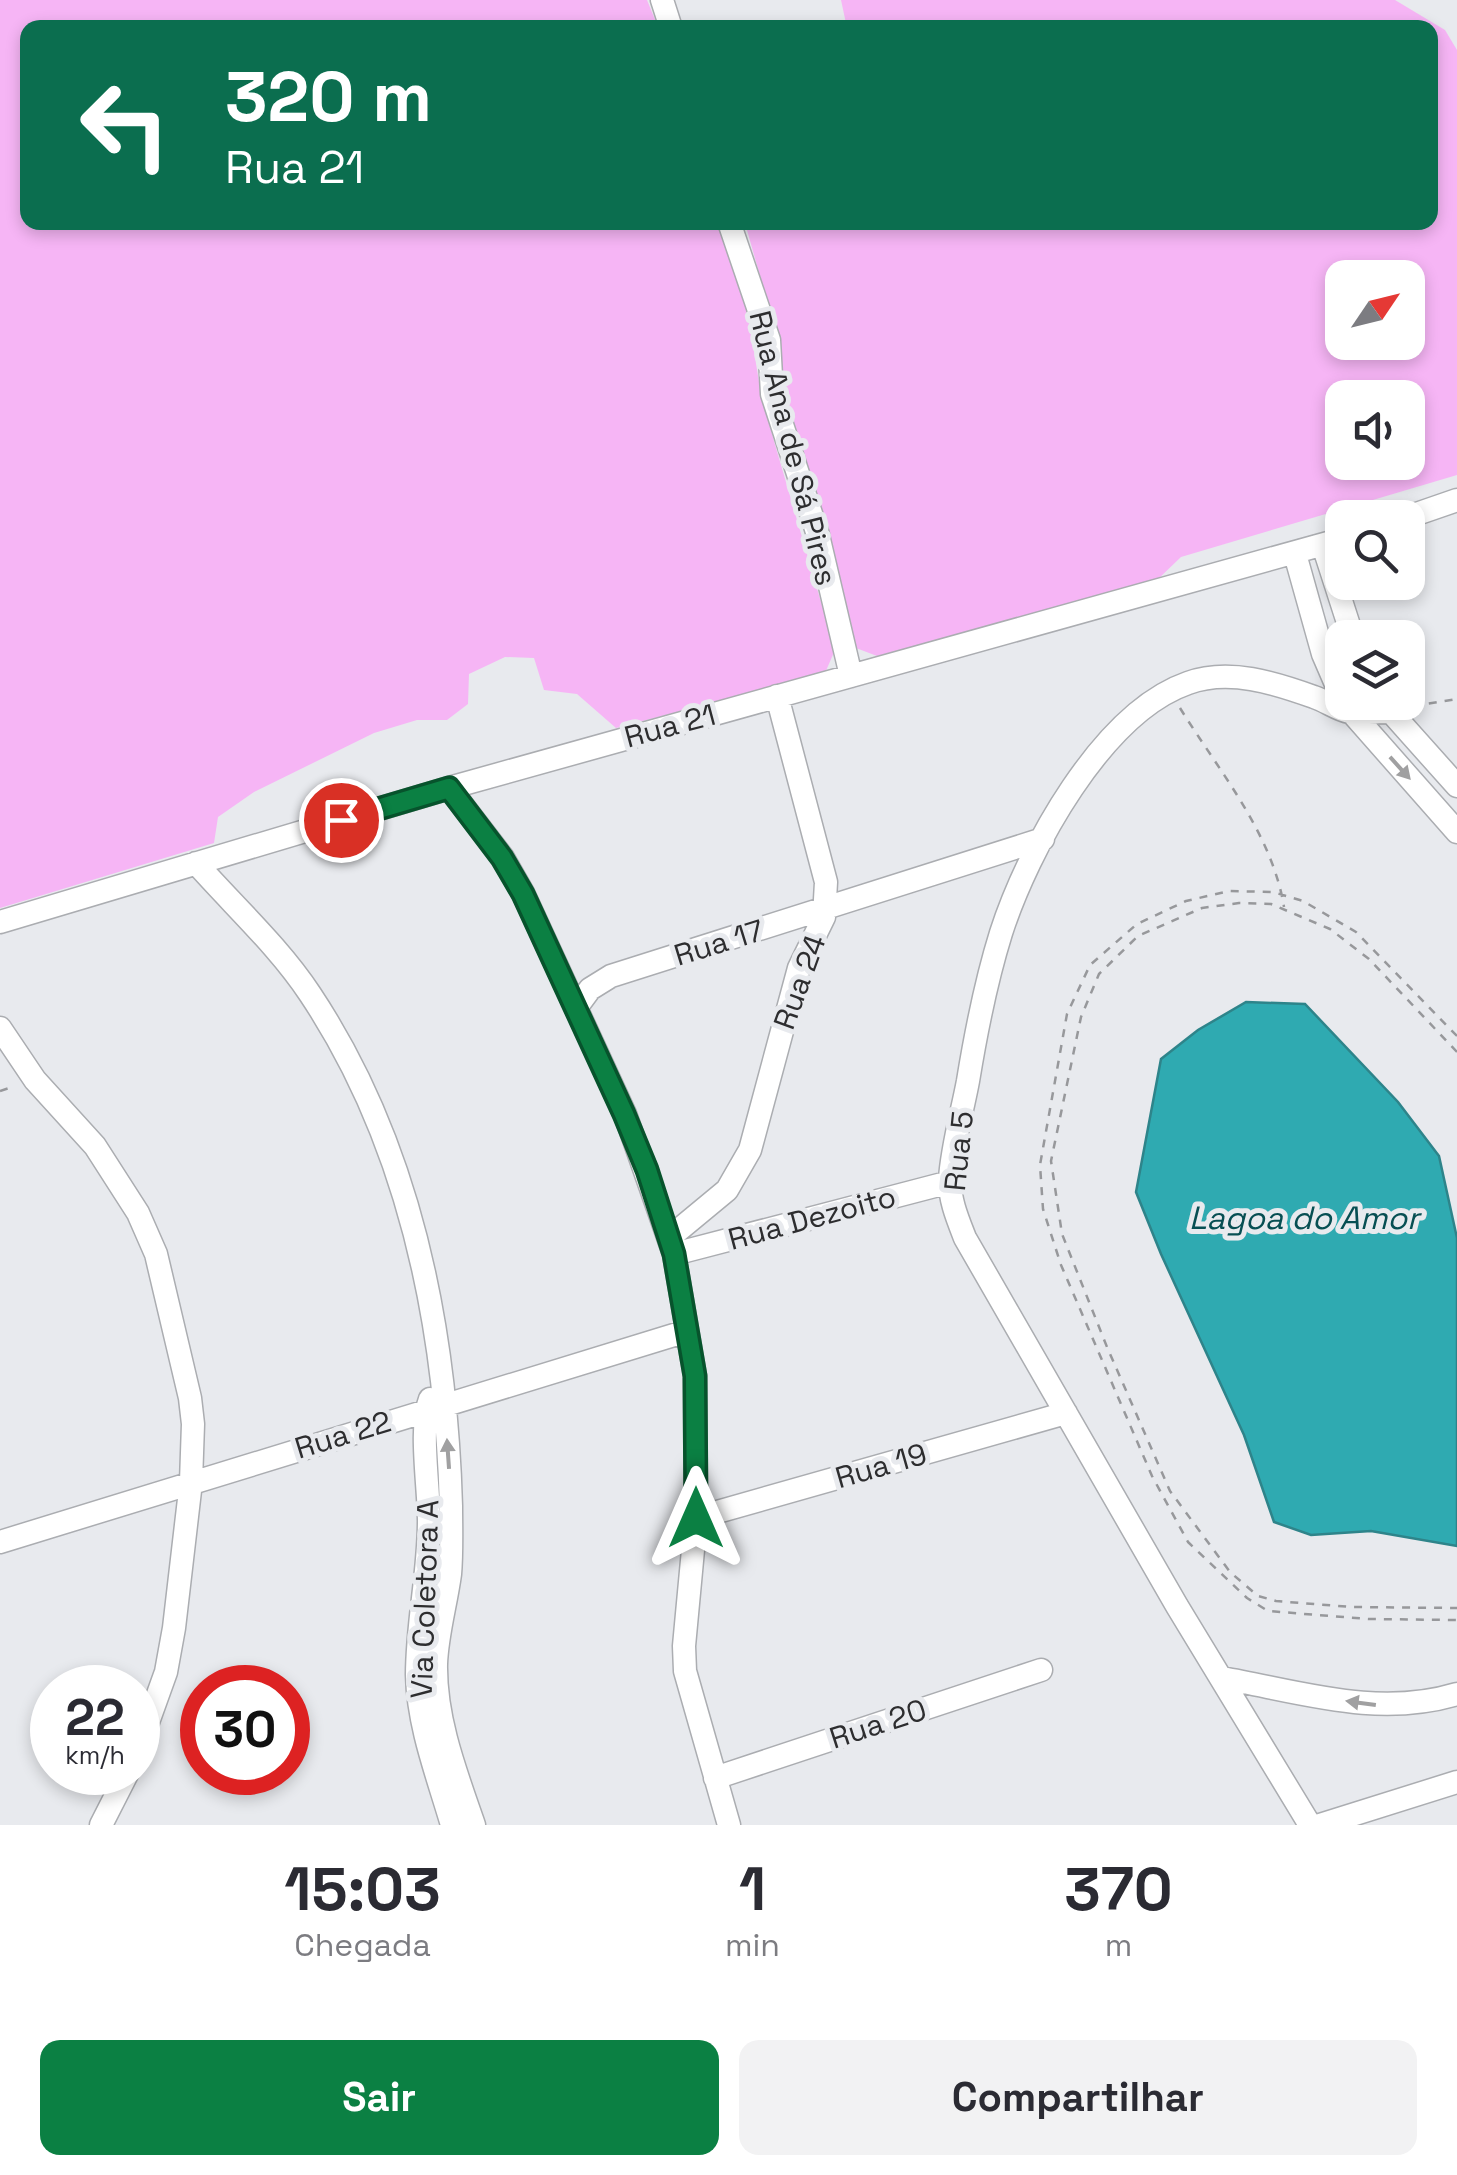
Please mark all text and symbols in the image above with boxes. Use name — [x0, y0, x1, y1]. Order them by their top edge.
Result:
text: 320 m — [225, 52, 432, 141]
icon: left — [60, 60, 190, 190]
text: Rua 21 — [225, 139, 364, 196]
north arrow — [1325, 260, 1425, 360]
map controls — [1325, 260, 1425, 720]
street label: Rua Ana de Sá Pires — [740, 306, 847, 589]
button: sound — [1325, 380, 1425, 480]
button: search — [1325, 500, 1425, 600]
button: layers — [1325, 620, 1425, 720]
street label: Rua 21 — [620, 695, 720, 756]
one-way arrow — [1388, 755, 1410, 780]
pin — [299, 778, 384, 863]
icon: arrive — [314, 793, 369, 848]
street label: Rua 17 — [669, 910, 768, 975]
street label: Rua 24 — [764, 929, 835, 1035]
street label: Rua 5 — [935, 1109, 982, 1193]
street label: Rua Dezoito — [724, 1176, 900, 1259]
water label: Lagoa do Amor — [1189, 1198, 1422, 1238]
street label: Rua 22 — [290, 1401, 396, 1468]
street label: Rua 19 — [831, 1434, 931, 1497]
one-way arrow — [440, 1437, 456, 1469]
position arrow — [644, 1466, 748, 1570]
street label: Via Coletora A — [402, 1499, 447, 1699]
speed limit sign: 30 — [180, 1665, 310, 1795]
text: 22 — [65, 1686, 125, 1750]
street label: Rua 20 — [824, 1690, 931, 1757]
one-way arrow — [1345, 1694, 1377, 1710]
text: km/h — [65, 1739, 125, 1771]
text: 15:03 — [284, 1851, 441, 1928]
text: 1 — [739, 1851, 766, 1928]
text: 370 — [1064, 1851, 1173, 1928]
text: Chegada — [294, 1925, 431, 1965]
text: min — [725, 1925, 780, 1965]
text: m — [1105, 1925, 1132, 1965]
button: Sair — [40, 2040, 719, 2155]
button: Compartilhar — [739, 2040, 1417, 2155]

